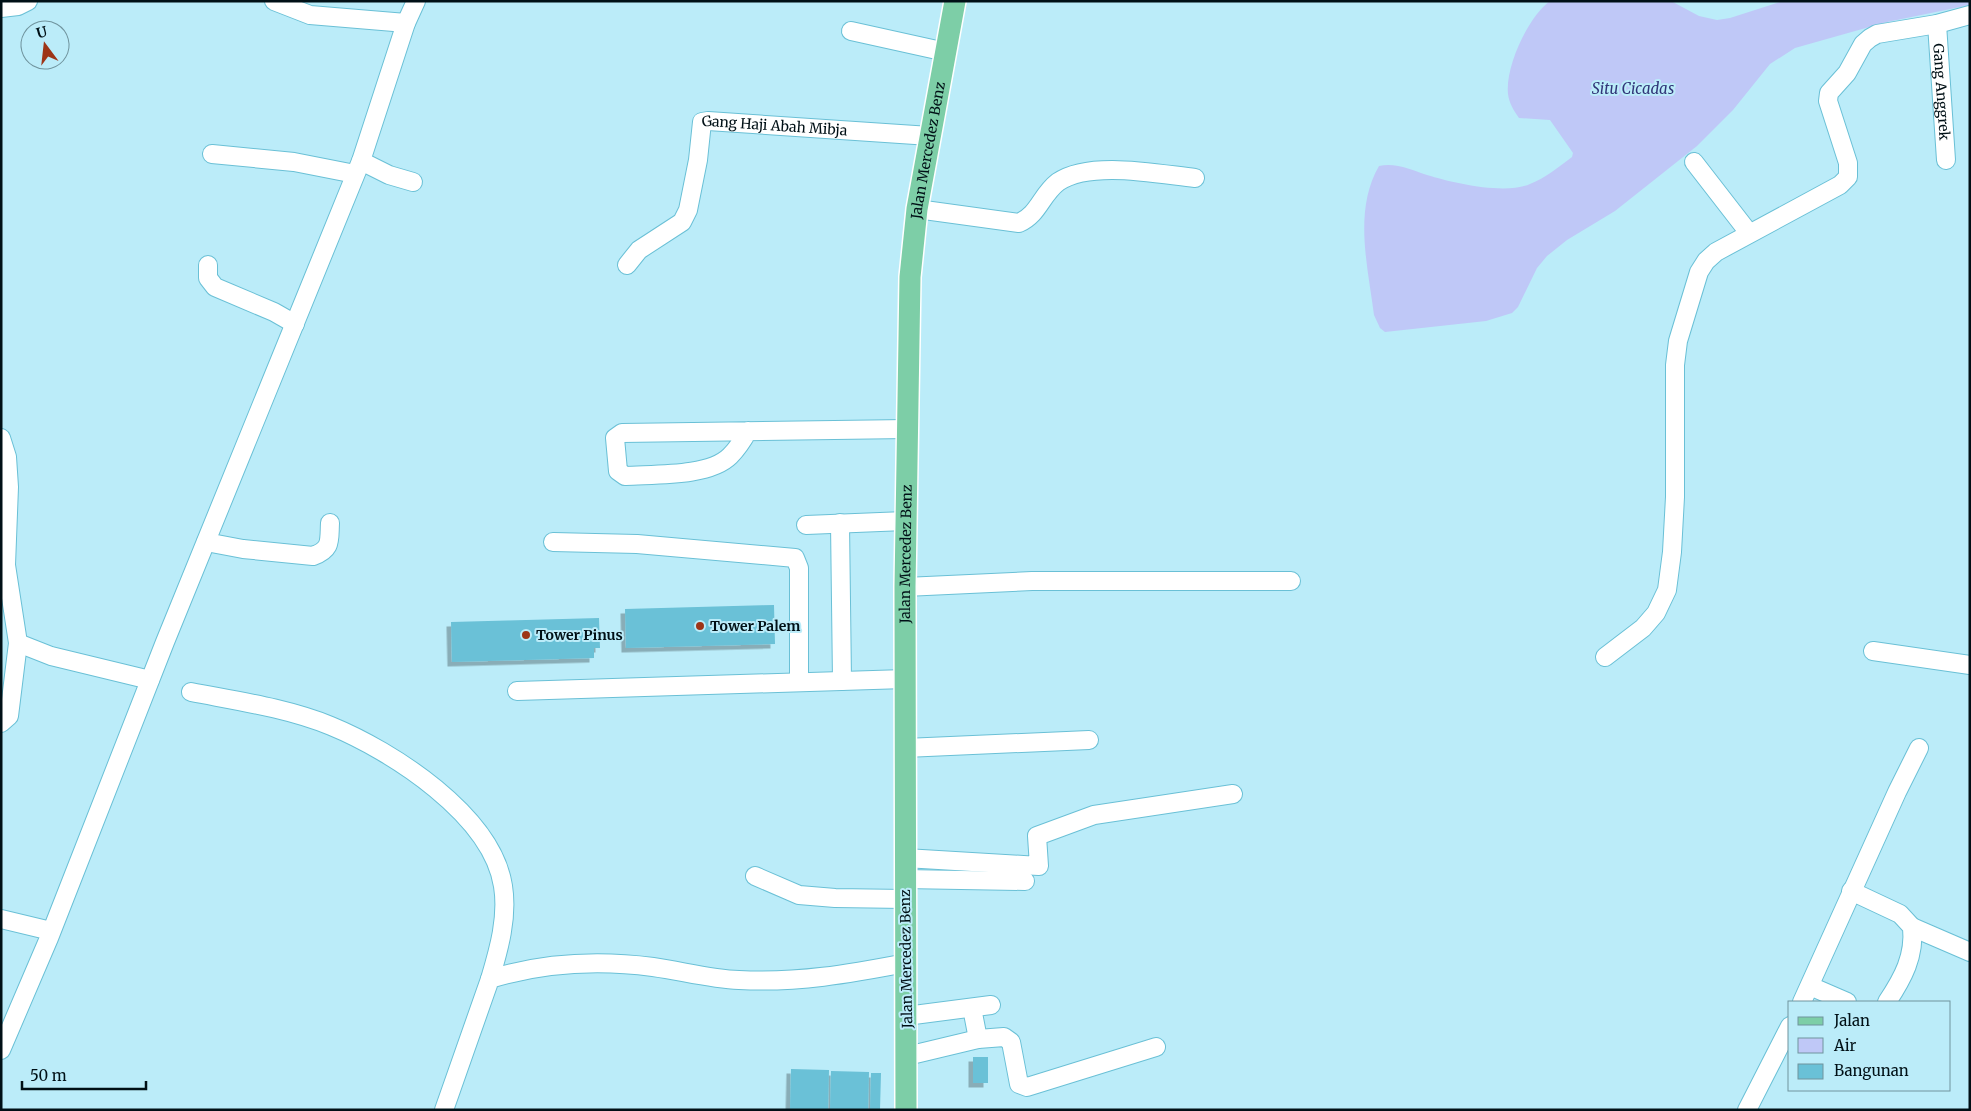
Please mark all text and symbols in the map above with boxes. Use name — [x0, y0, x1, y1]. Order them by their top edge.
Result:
north arrow — [20, 20, 70, 70]
text: U — [34, 22, 50, 42]
street label: Gang Anggrek — [1929, 43, 1954, 141]
water label: Situ Cicadas — [1592, 79, 1674, 98]
street label: Jalan Mercedez Benz — [907, 80, 949, 221]
street label: Gang Haji Abah Mibja — [701, 111, 848, 139]
street label: Jalan Mercedez Benz — [896, 484, 916, 625]
place label: Tower Palem — [710, 617, 800, 635]
marker: Tower Palem — [694, 620, 706, 632]
place label: Tower Pinus — [536, 626, 623, 644]
marker: Tower Pinus — [520, 629, 532, 641]
street label: Jalan Mercedez Benz — [896, 889, 916, 1030]
legend — [1788, 1001, 1951, 1091]
text: Jalan — [1833, 1011, 1870, 1030]
text: Air — [1833, 1036, 1856, 1055]
scale bar — [22, 1058, 146, 1090]
text: Bangunan — [1834, 1061, 1909, 1080]
text: 50 m — [30, 1066, 67, 1085]

